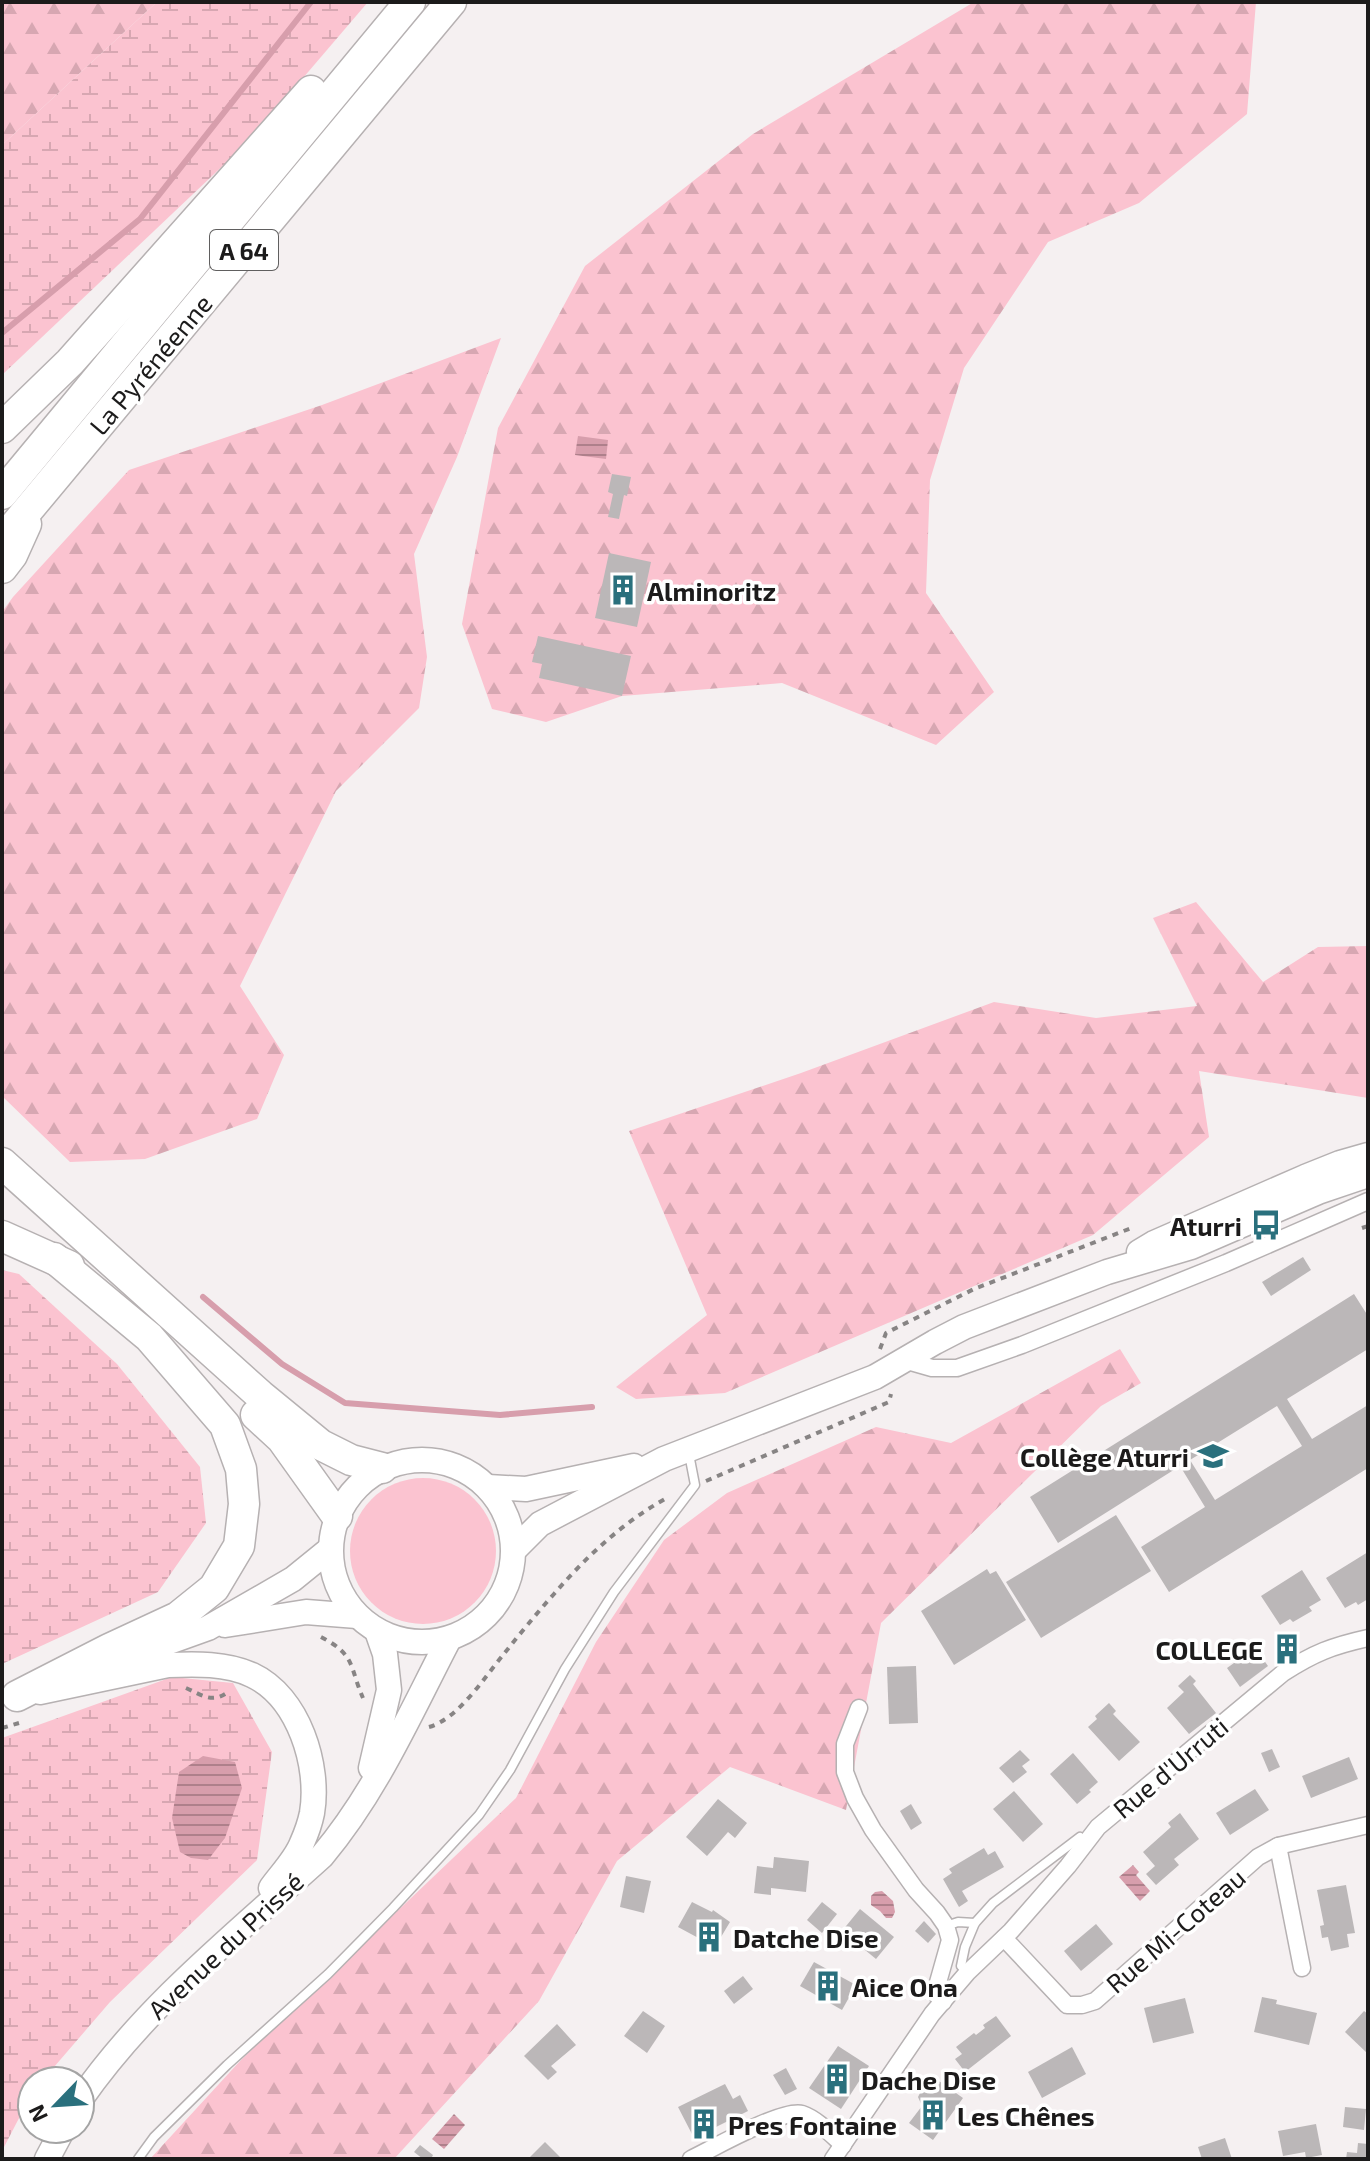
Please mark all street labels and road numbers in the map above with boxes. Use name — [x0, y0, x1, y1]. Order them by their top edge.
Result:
road number: A 64 — [210, 230, 278, 270]
street label: La Pyrénéenne — [82, 287, 218, 441]
street label: Rue d'Urruti — [1106, 1710, 1234, 1824]
street label: Rue Mi-Coteau — [1099, 1861, 1251, 1999]
street label: Avenue du Prissé — [141, 1865, 309, 2025]

